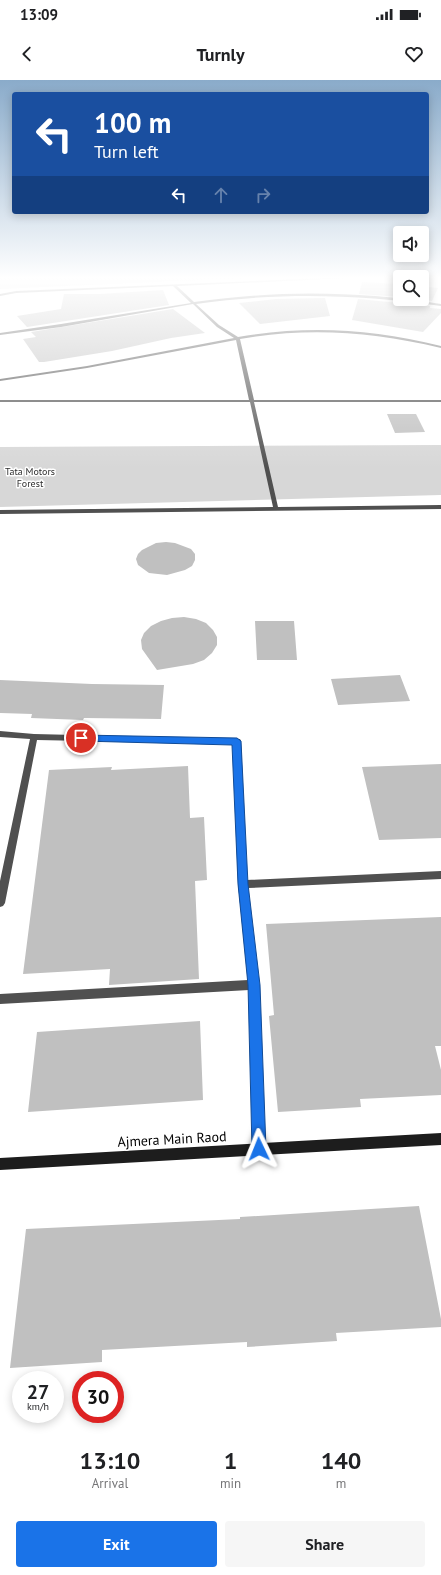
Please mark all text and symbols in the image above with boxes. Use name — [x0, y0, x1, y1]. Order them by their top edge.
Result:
text: 13:09 — [20, 5, 58, 24]
icon: back — [16, 43, 38, 65]
text: Turnly — [196, 43, 245, 66]
icon: heart — [403, 43, 425, 65]
text: 100 m — [94, 104, 171, 141]
icon: left — [28, 108, 80, 160]
text: Turn left — [94, 140, 159, 163]
icon: left — [168, 184, 190, 206]
icon: ahead — [210, 184, 232, 206]
icon: right — [252, 184, 274, 206]
map controls — [393, 226, 429, 306]
button: sound — [393, 226, 429, 262]
button: search — [393, 270, 429, 306]
park label: Tata Motors Forest — [5, 465, 55, 490]
pin — [64, 721, 98, 755]
icon: arrive — [70, 727, 92, 749]
street label: Ajmera Main Raod — [117, 1127, 227, 1151]
position arrow — [238, 1128, 280, 1170]
speed limit sign: 30 — [72, 1371, 124, 1423]
text: 27 — [27, 1379, 49, 1405]
text: km/h — [27, 1400, 49, 1413]
text: 13:10 — [80, 1445, 140, 1476]
text: 1 — [224, 1445, 237, 1476]
text: 140 — [321, 1445, 361, 1476]
text: Arrival — [92, 1475, 128, 1492]
text: min — [220, 1475, 241, 1492]
text: m — [336, 1475, 346, 1492]
button: Exit — [16, 1521, 217, 1567]
button: Share — [225, 1521, 425, 1567]

